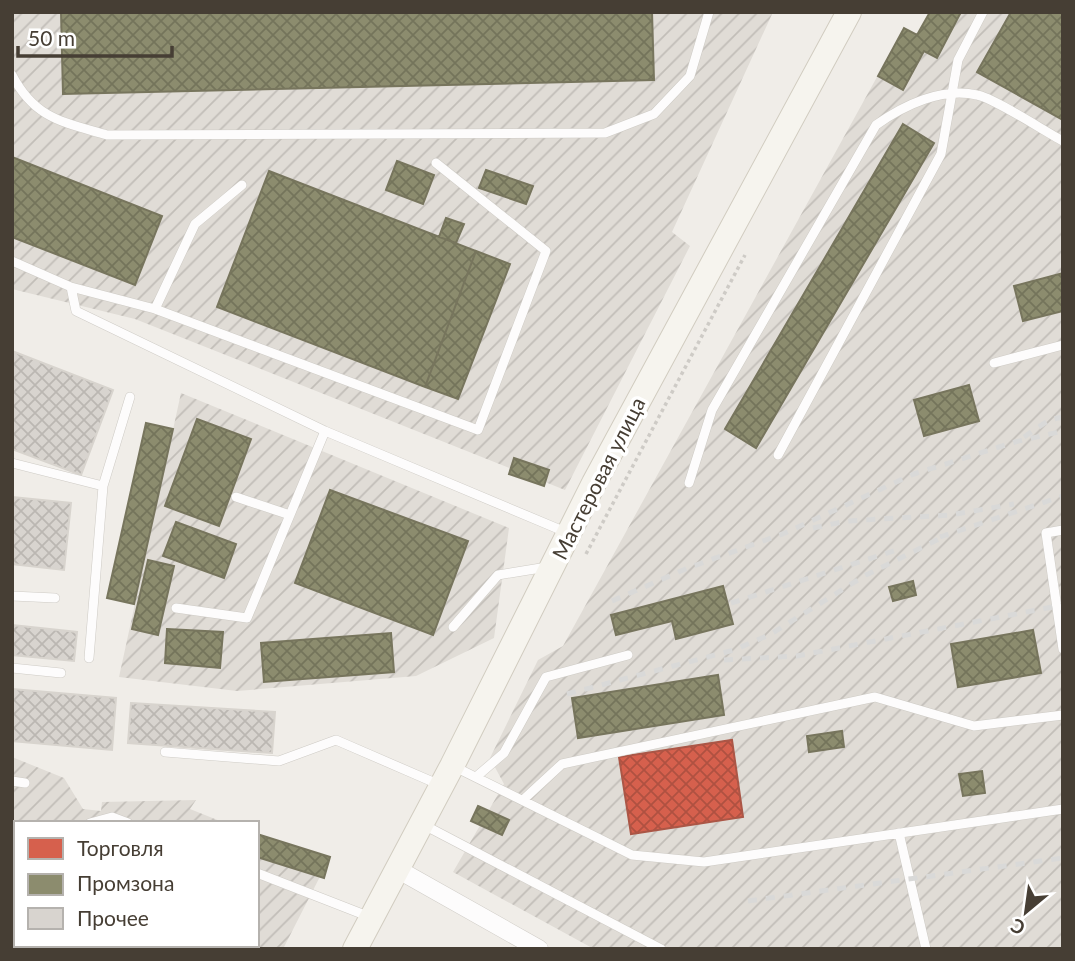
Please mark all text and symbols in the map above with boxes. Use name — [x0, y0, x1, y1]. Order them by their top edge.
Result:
scale bar — [18, 14, 172, 58]
text: 50 m — [28, 25, 75, 50]
street label: Мастеровая улица — [546, 393, 650, 563]
legend — [14, 821, 259, 947]
text: Торговля — [77, 835, 164, 860]
text: Промзона — [77, 870, 174, 895]
north arrow — [991, 877, 1061, 947]
text: Прочее — [77, 905, 149, 930]
text: С — [1006, 914, 1029, 940]

